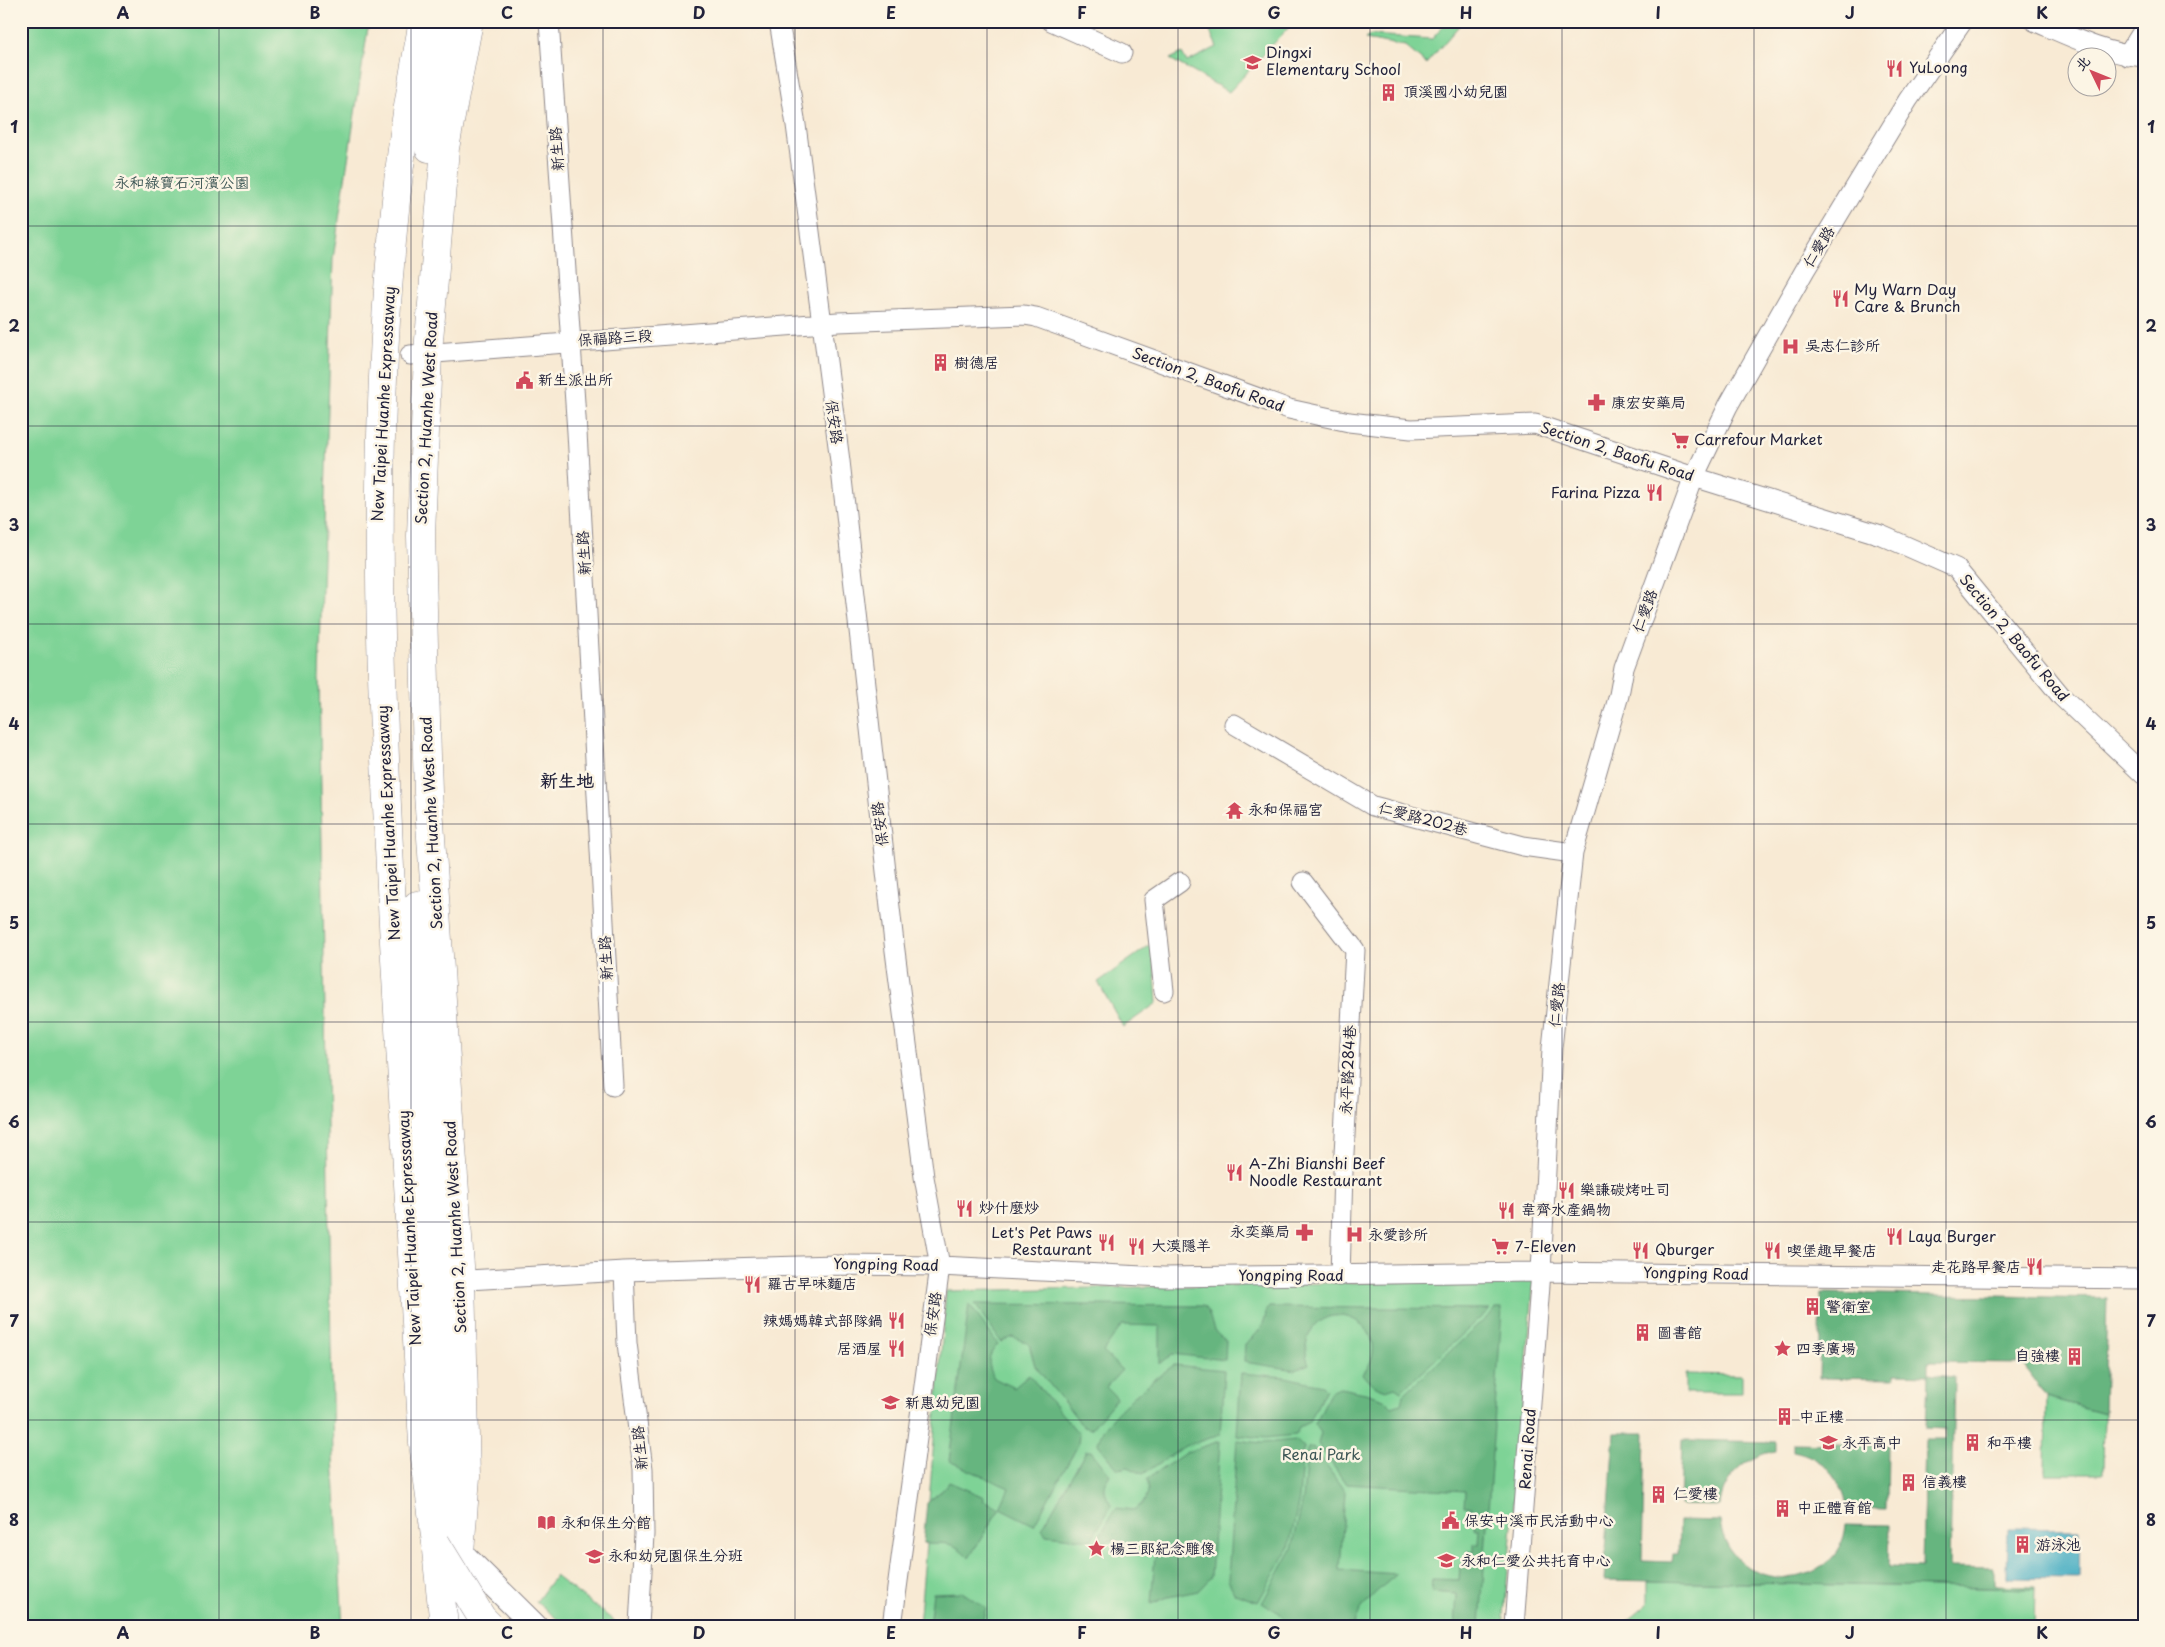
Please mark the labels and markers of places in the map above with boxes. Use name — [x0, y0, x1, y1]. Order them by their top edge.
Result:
place label: Dingxi Elementary School — [1266, 40, 1401, 80]
school or university icon: Dingxi Elementary School — [1242, 52, 1262, 72]
place label: YuLoong — [1909, 55, 1968, 78]
restaurant icon: YuLoong — [1885, 58, 1905, 78]
place label: 頂溪國小幼兒園 — [1403, 79, 1508, 102]
building icon: 頂溪國小幼兒園 — [1379, 82, 1399, 102]
place label: My Warn Day Care & Brunch — [1854, 277, 1960, 317]
restaurant icon: My Warn Day Care & Brunch — [1830, 289, 1850, 309]
place label: 吳志仁診所 — [1805, 333, 1880, 356]
hospital icon: 吳志仁診所 — [1781, 336, 1801, 356]
place label: 樹德居 — [954, 350, 999, 373]
building icon: 樹德居 — [930, 353, 950, 373]
place label: 新生派出所 — [538, 367, 613, 390]
public building icon: 新生派出所 — [514, 370, 534, 390]
place label: 康宏安藥局 — [1611, 390, 1686, 413]
pharmacy icon: 康宏安藥局 — [1587, 393, 1607, 413]
place label: Carrefour Market — [1694, 427, 1823, 450]
supermarket icon: Carrefour Market — [1670, 430, 1690, 450]
place label: Farina Pizza — [1551, 480, 1641, 503]
restaurant icon: Farina Pizza — [1644, 483, 1664, 503]
place label: 永和保福宮 — [1248, 797, 1323, 820]
temple icon: 永和保福宮 — [1224, 800, 1244, 820]
place label: A-Zhi Bianshi Beef Noodle Restaurant — [1249, 1151, 1385, 1191]
restaurant icon: A-Zhi Bianshi Beef Noodle Restaurant — [1225, 1163, 1245, 1183]
place label: 樂謙碳烤吐司 — [1580, 1177, 1670, 1200]
restaurant icon: 樂謙碳烤吐司 — [1556, 1180, 1576, 1200]
place label: 炒什麼炒 — [979, 1195, 1039, 1218]
place label: 韋齊水產鍋物 — [1521, 1197, 1611, 1220]
restaurant icon: 炒什麼炒 — [955, 1198, 975, 1218]
restaurant icon: 韋齊水產鍋物 — [1497, 1200, 1517, 1220]
place label: 永奕藥局 — [1230, 1219, 1290, 1242]
place label: Let's Pet Paws Restaurant — [991, 1220, 1092, 1260]
pharmacy icon: 永奕藥局 — [1294, 1222, 1314, 1242]
place label: 永愛診所 — [1368, 1222, 1428, 1245]
place label: Laya Burger — [1908, 1224, 1996, 1247]
hospital icon: 永愛診所 — [1344, 1225, 1364, 1245]
restaurant icon: Laya Burger — [1884, 1227, 1904, 1247]
restaurant icon: Let's Pet Paws Restaurant — [1096, 1232, 1116, 1252]
place label: 大漠隱羊 — [1151, 1233, 1211, 1256]
place label: 7-Eleven — [1515, 1234, 1576, 1257]
restaurant icon: 大漠隱羊 — [1127, 1236, 1147, 1256]
supermarket icon: 7-Eleven — [1491, 1237, 1511, 1257]
place label: Qburger — [1655, 1237, 1714, 1260]
place label: 喫堡趣早餐店 — [1787, 1238, 1877, 1261]
restaurant icon: Qburger — [1631, 1240, 1651, 1260]
restaurant icon: 喫堡趣早餐店 — [1763, 1241, 1783, 1261]
place label: 走花路早餐店 — [1931, 1254, 2021, 1277]
restaurant icon: 走花路早餐店 — [2025, 1257, 2045, 1277]
place label: 羅古早味麵店 — [767, 1271, 857, 1294]
restaurant icon: 羅古早味麵店 — [743, 1274, 763, 1294]
place label: 警衛室 — [1826, 1294, 1871, 1317]
building icon: 警衛室 — [1802, 1297, 1822, 1317]
place label: 辣媽媽韓式部隊鍋 — [763, 1308, 883, 1331]
restaurant icon: 辣媽媽韓式部隊鍋 — [887, 1311, 907, 1331]
place label: 圖書館 — [1657, 1320, 1702, 1343]
building icon: 圖書館 — [1633, 1323, 1653, 1343]
place label: 居酒屋 — [837, 1336, 882, 1359]
place label: 四季廣場 — [1796, 1336, 1856, 1359]
restaurant icon: 居酒屋 — [886, 1339, 906, 1359]
place icon: 四季廣場 — [1772, 1339, 1792, 1359]
place label: 自強樓 — [2015, 1343, 2060, 1366]
building icon: 自強樓 — [2064, 1346, 2084, 1366]
place label: 新惠幼兒園 — [905, 1390, 980, 1413]
school or university icon: 新惠幼兒園 — [881, 1393, 901, 1413]
place label: 中正樓 — [1799, 1404, 1844, 1427]
building icon: 中正樓 — [1775, 1407, 1795, 1427]
place label: 永平高中 — [1842, 1430, 1902, 1453]
place label: 和平樓 — [1987, 1430, 2032, 1453]
school or university icon: 永平高中 — [1818, 1433, 1838, 1453]
building icon: 和平樓 — [1963, 1433, 1983, 1453]
place label: 信義樓 — [1922, 1469, 1967, 1492]
building icon: 信義樓 — [1898, 1472, 1918, 1492]
place label: 仁愛樓 — [1673, 1481, 1718, 1504]
building icon: 仁愛樓 — [1649, 1484, 1669, 1504]
place label: 中正體育館 — [1797, 1495, 1872, 1518]
building icon: 中正體育館 — [1773, 1498, 1793, 1518]
place label: 保安中溪市民活動中心 — [1464, 1508, 1614, 1531]
place label: 永和保生分館 — [561, 1510, 651, 1533]
public building icon: 保安中溪市民活動中心 — [1440, 1511, 1460, 1531]
library icon: 永和保生分館 — [537, 1513, 557, 1533]
place label: 游泳池 — [2036, 1532, 2081, 1555]
building icon: 游泳池 — [2012, 1535, 2032, 1555]
place label: 楊三郎紀念雕像 — [1110, 1536, 1215, 1559]
place icon: 楊三郎紀念雕像 — [1086, 1539, 1106, 1559]
place label: 永和幼兒園保生分班 — [608, 1543, 743, 1566]
school or university icon: 永和幼兒園保生分班 — [584, 1546, 604, 1566]
place label: 永和仁愛公共托育中心 — [1461, 1548, 1611, 1571]
school or university icon: 永和仁愛公共托育中心 — [1437, 1551, 1457, 1571]

